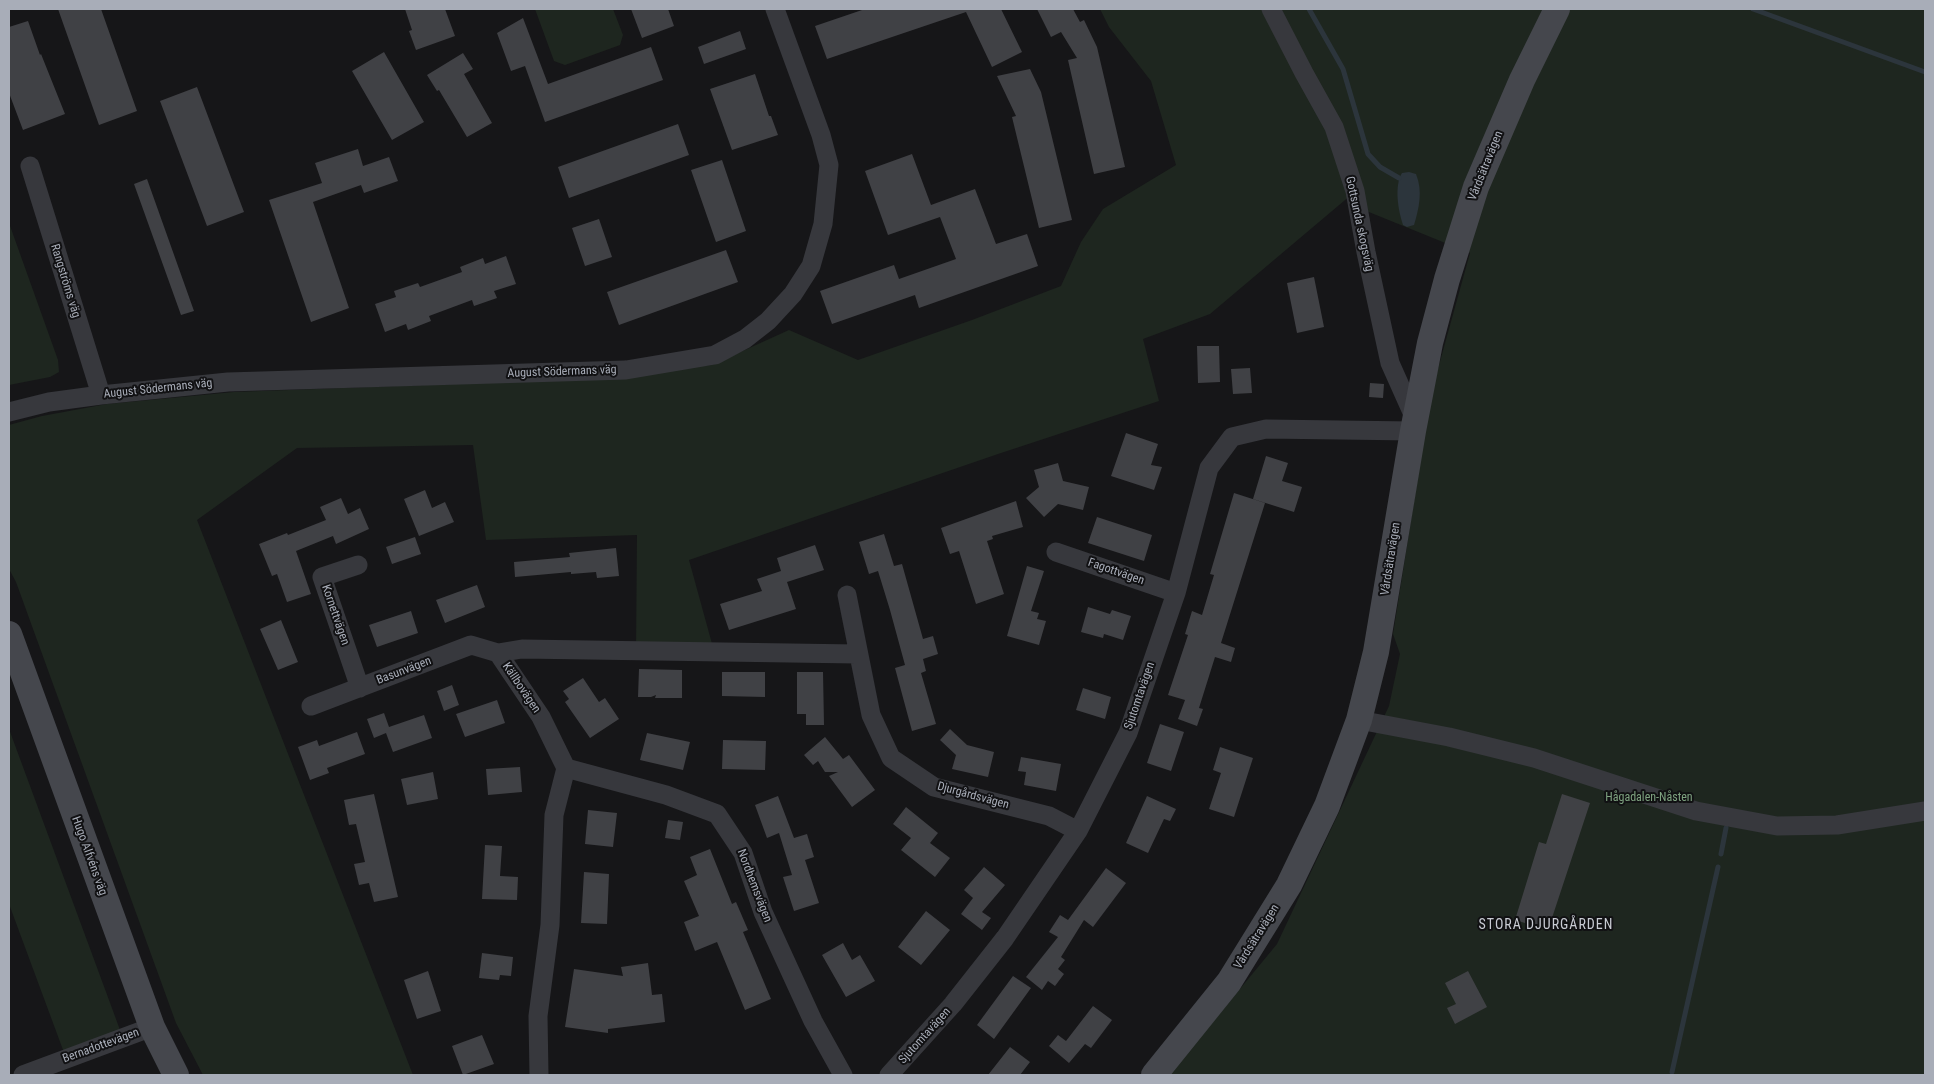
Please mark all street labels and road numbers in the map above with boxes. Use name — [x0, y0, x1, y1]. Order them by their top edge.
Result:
street label: Vårdsätravägen — [1466, 129, 1506, 203]
street label: Gottsunda skogsväg — [1342, 175, 1376, 273]
street label: Rangströms väg — [47, 242, 83, 320]
street label: August Södermans väg — [507, 363, 617, 381]
street label: August Södermans väg — [103, 376, 213, 402]
street label: Vårdsätravägen — [1378, 521, 1404, 597]
street label: Fagottvägen — [1086, 556, 1146, 588]
street label: Kornettvägen — [318, 583, 352, 647]
street label: Basunvägen — [375, 654, 433, 688]
street label: Källbovägen — [499, 660, 543, 716]
street label: Sjutomtavägen — [1122, 660, 1158, 732]
street label: Djurgårdsvägen — [936, 780, 1010, 812]
street label: Hugo Alfvéns väg — [68, 815, 110, 897]
street label: Nordhemsvägen — [733, 847, 775, 925]
street label: Vårdsätravägen — [1231, 902, 1283, 972]
street label: Sjutomtavägen — [896, 1005, 954, 1067]
street label: Bernadottevägen — [61, 1026, 141, 1066]

